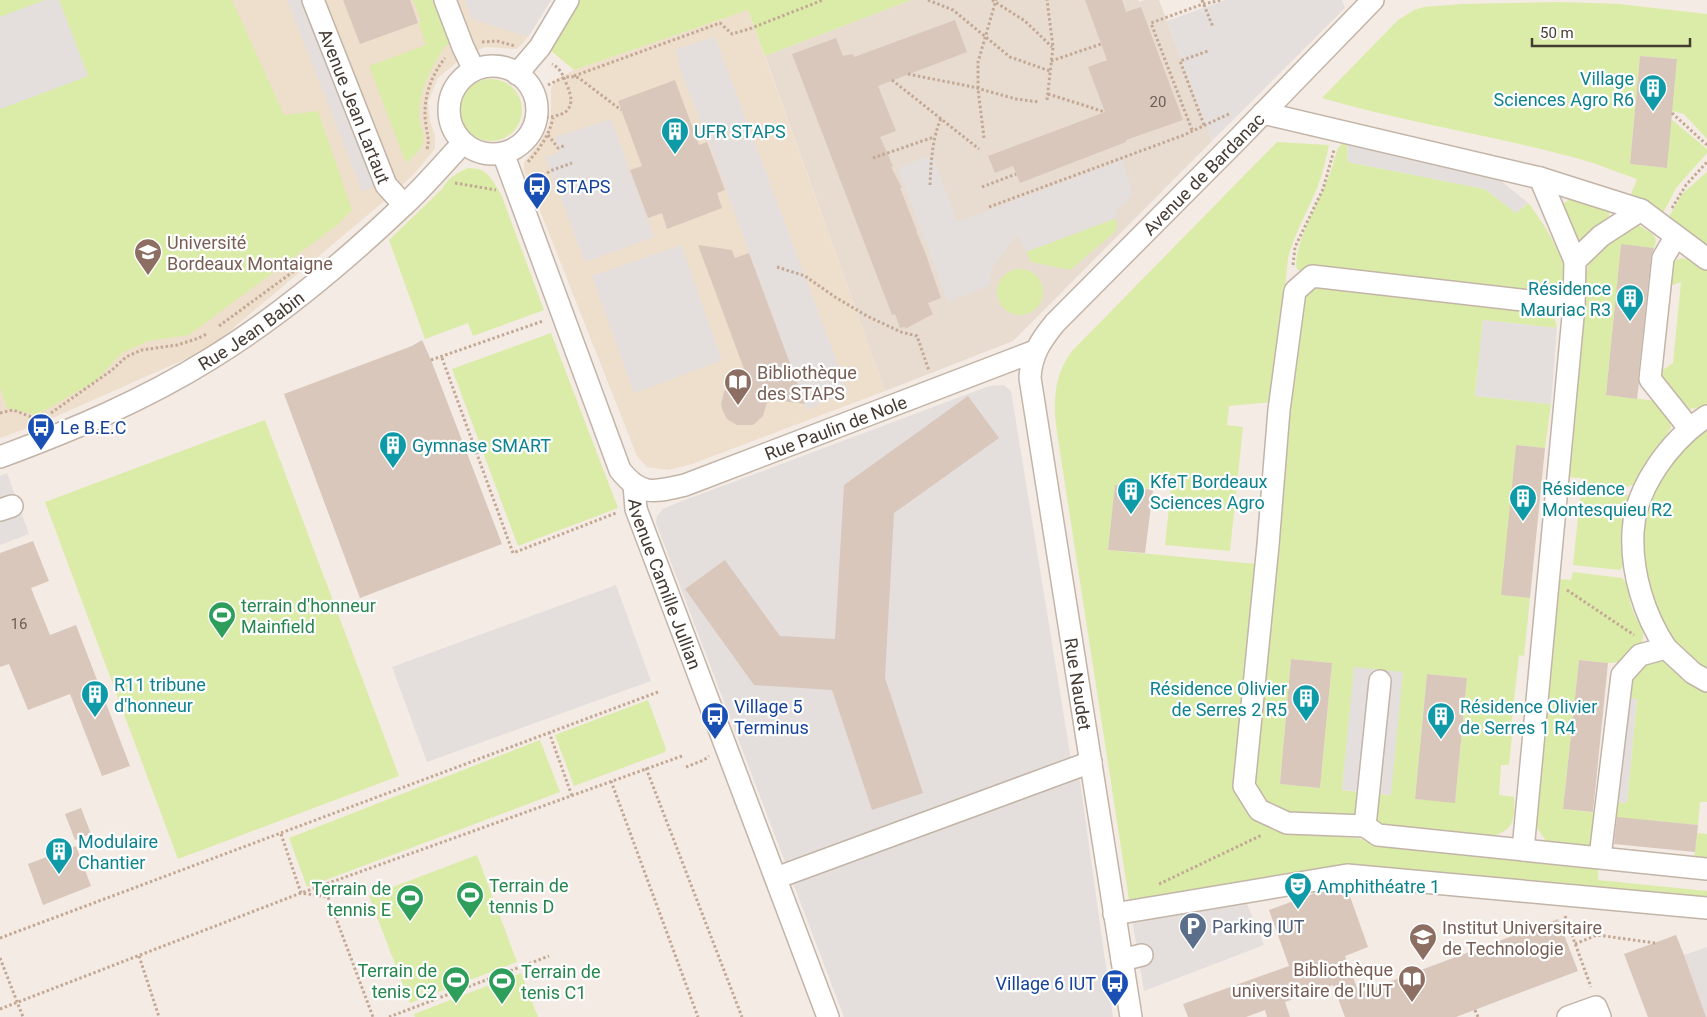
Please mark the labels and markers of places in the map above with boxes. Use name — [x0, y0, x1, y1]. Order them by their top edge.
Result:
place label: Village Sciences Agro R6 — [1494, 68, 1634, 110]
building icon: Village Sciences Agro R6 — [1638, 73, 1668, 112]
building icon: UFR STAPS — [660, 116, 690, 155]
place label: UFR STAPS — [694, 121, 786, 142]
bus stop icon: STAPS — [522, 171, 552, 210]
place label: STAPS — [556, 176, 611, 197]
place label: Université Bordeaux Montaigne — [167, 232, 333, 274]
school or university icon: Université Bordeaux Montaigne — [133, 237, 163, 276]
place label: Résidence Mauriac R3 — [1520, 278, 1611, 320]
building icon: Résidence Mauriac R3 — [1615, 283, 1645, 322]
place label: Bibliothèque des STAPS — [757, 362, 857, 404]
library icon: Bibliothèque des STAPS — [723, 367, 753, 406]
bus stop icon: Le B.E.C — [26, 412, 56, 451]
place label: Le B.E.C — [60, 417, 126, 438]
building icon: Gymnase SMART — [378, 430, 408, 469]
place label: Gymnase SMART — [412, 435, 551, 456]
place label: KfeT Bordeaux Sciences Agro — [1150, 471, 1268, 513]
building icon: KfeT Bordeaux Sciences Agro — [1116, 476, 1146, 515]
place label: Résidence Montesquieu R2 — [1542, 478, 1672, 520]
building icon: Résidence Montesquieu R2 — [1508, 483, 1538, 522]
place label: terrain d'honneur Mainfield — [241, 595, 376, 637]
sports icon: terrain d'honneur Mainfield — [207, 600, 237, 639]
place label: R11 tribune d'honneur — [114, 674, 206, 716]
place label: Résidence Olivier de Serres 2 R5 — [1150, 678, 1287, 720]
building icon: R11 tribune d'honneur — [80, 679, 110, 718]
building icon: Résidence Olivier de Serres 2 R5 — [1291, 683, 1321, 722]
place label: Village 5 Terminus — [734, 696, 809, 738]
place label: Résidence Olivier de Serres 1 R4 — [1460, 696, 1597, 738]
bus stop icon: Village 5 Terminus — [700, 701, 730, 740]
building icon: Résidence Olivier de Serres 1 R4 — [1426, 701, 1456, 740]
place label: Modulaire Chantier — [78, 831, 158, 873]
building icon: Modulaire Chantier — [44, 836, 74, 875]
theatre icon: Amphithéatre 1 — [1283, 871, 1313, 910]
place label: Terrain de tennis D — [489, 875, 569, 917]
place label: Amphithéatre 1 — [1317, 876, 1440, 897]
place label: Terrain de tennis E — [311, 878, 391, 920]
sports icon: Terrain de tennis D — [455, 880, 485, 919]
sports icon: Terrain de tennis E — [395, 883, 425, 922]
parking icon: Parking IUT — [1178, 911, 1208, 950]
place label: Parking IUT — [1212, 916, 1305, 937]
place label: Institut Universitaire de Technologie — [1442, 917, 1602, 959]
school or university icon: Institut Universitaire de Technologie — [1408, 922, 1438, 961]
place label: Bibliothèque universitaire de l'IUT — [1232, 959, 1393, 1001]
place label: Terrain de tenis C2 — [357, 960, 437, 1002]
place label: Terrain de tenis C1 — [521, 961, 601, 1003]
library icon: Bibliothèque universitaire de l'IUT — [1397, 964, 1427, 1003]
sports icon: Terrain de tenis C2 — [441, 965, 471, 1004]
sports icon: Terrain de tenis C1 — [487, 966, 517, 1005]
bus stop icon: Village 6 IUT — [1100, 968, 1130, 1007]
place label: Village 6 IUT — [996, 973, 1096, 994]

